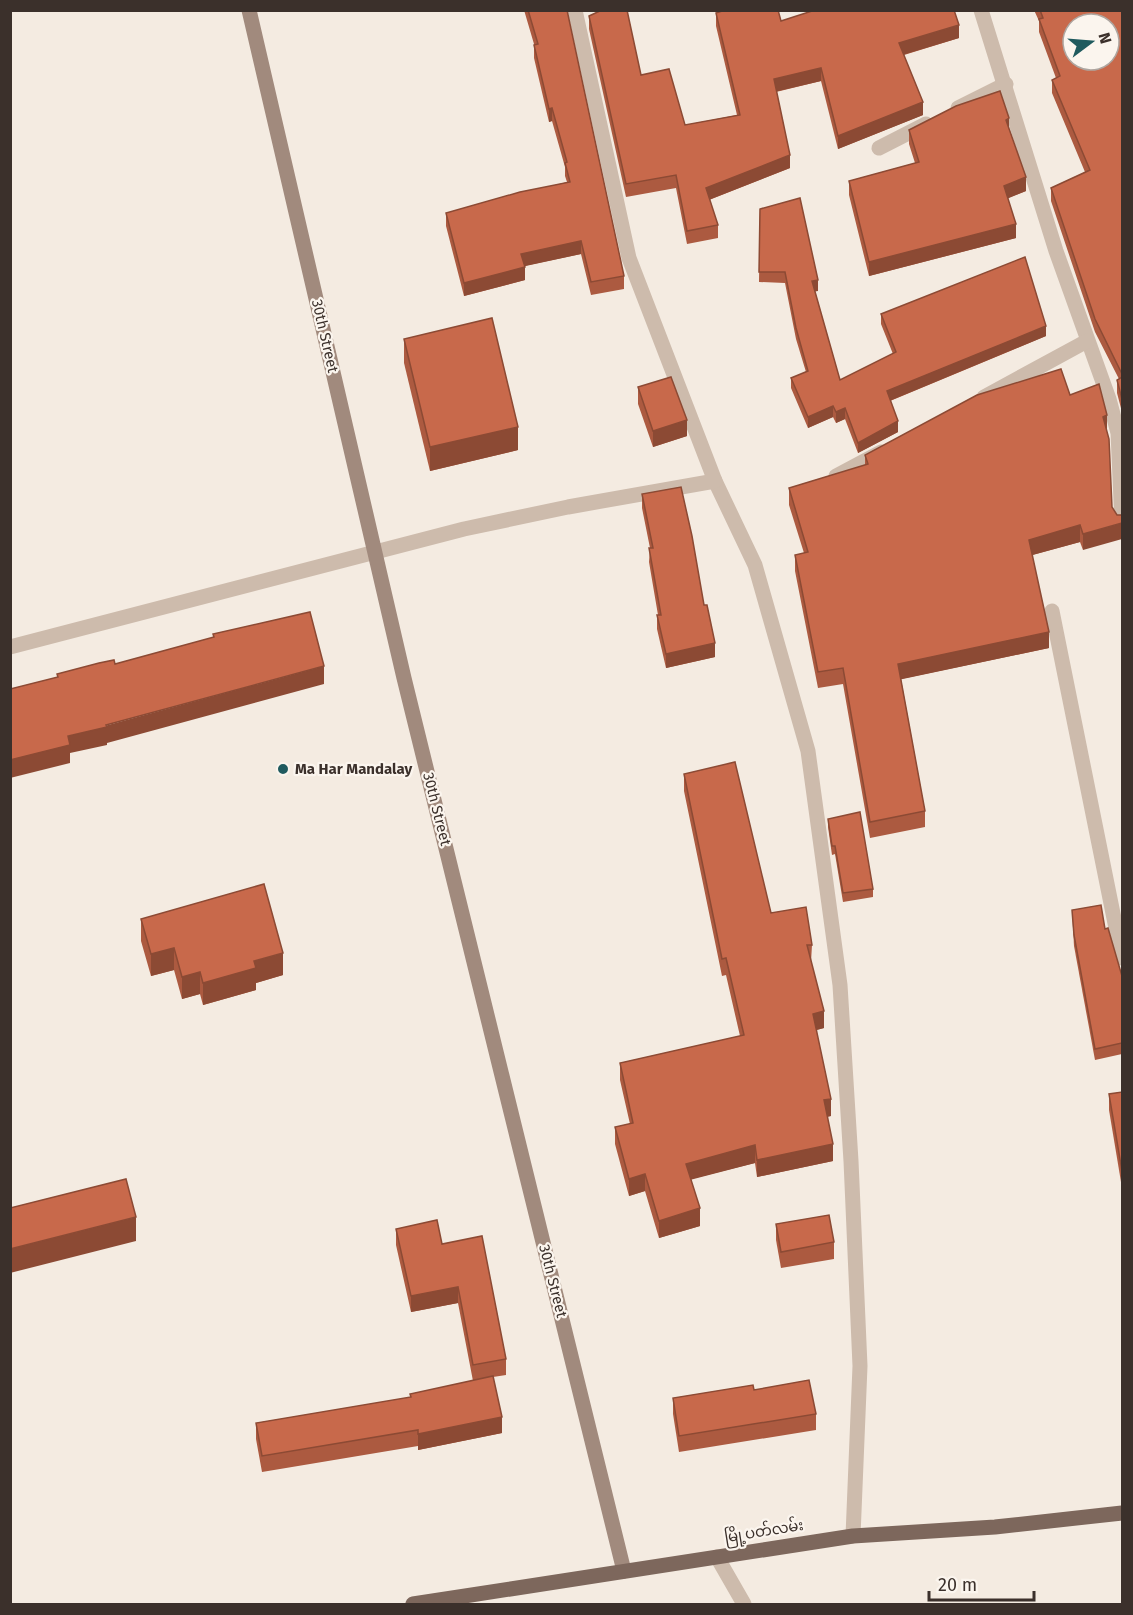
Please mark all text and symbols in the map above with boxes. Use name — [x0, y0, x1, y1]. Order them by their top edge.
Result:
north arrow — [1061, 12, 1121, 72]
text: N — [1094, 30, 1116, 46]
street label: 30th Street — [308, 298, 342, 375]
place label: Ma Har Mandalay — [295, 760, 412, 778]
marker: Ma Har Mandalay — [276, 762, 290, 776]
street label: 30th Street — [419, 771, 455, 848]
street label: 30th Street — [535, 1243, 571, 1320]
street label: မြို့ပတ်လမ်း — [723, 1515, 805, 1549]
scale bar — [929, 1564, 1034, 1602]
text: 20 m — [938, 1574, 977, 1596]

